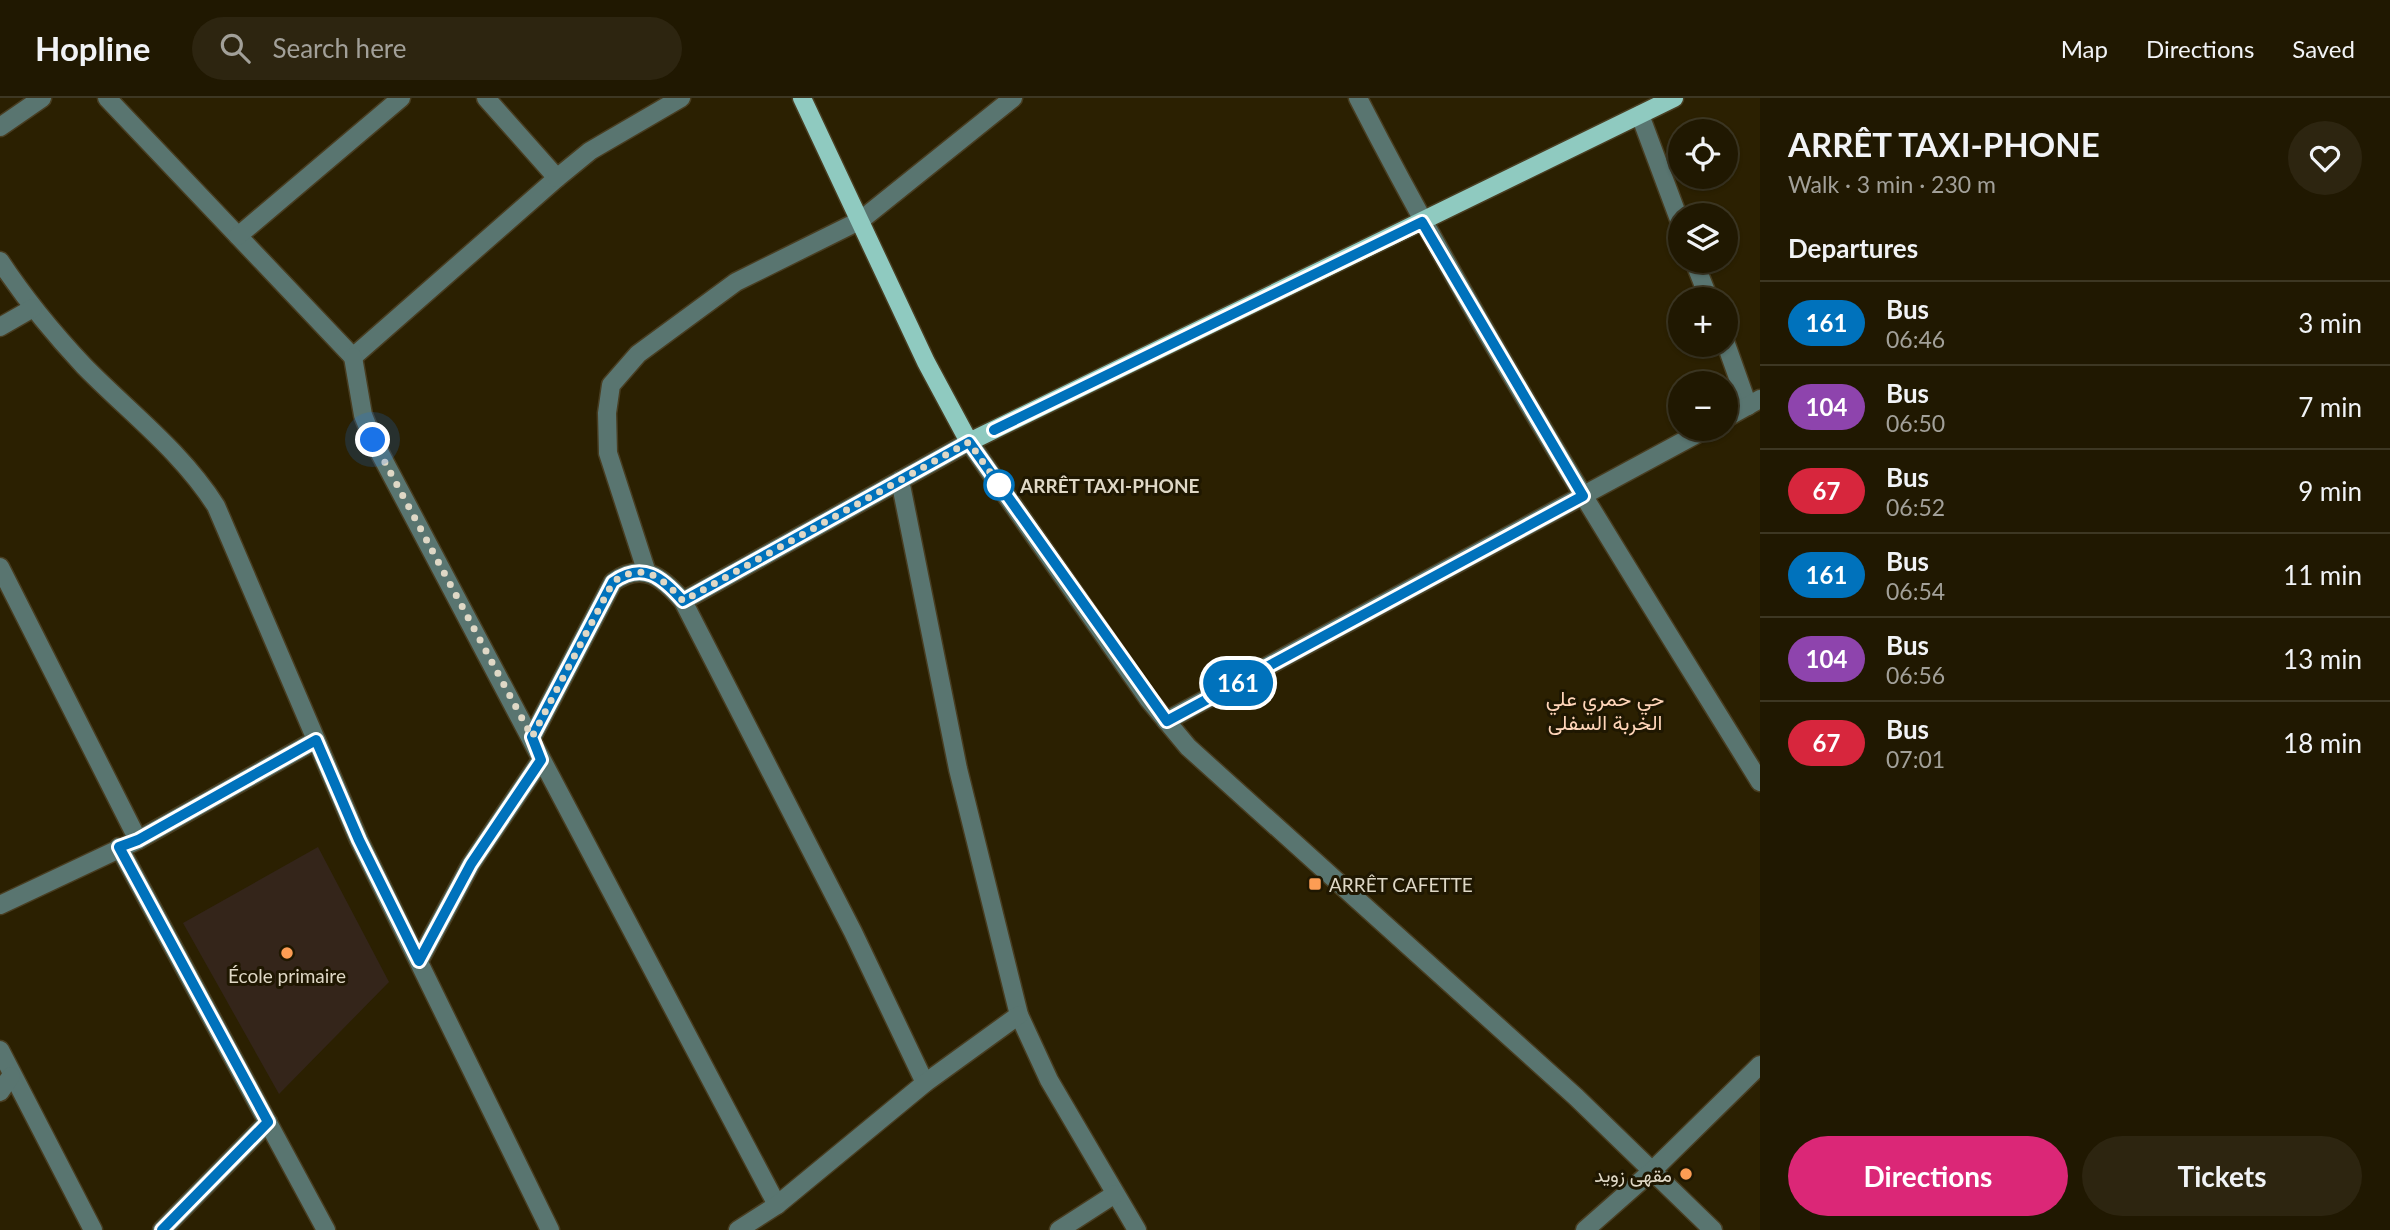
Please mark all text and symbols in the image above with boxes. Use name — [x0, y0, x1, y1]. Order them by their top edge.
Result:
search box — [192, 17, 682, 80]
text: Hopline — [35, 28, 150, 68]
icon: search — [216, 29, 254, 67]
text: Search here — [272, 32, 407, 64]
text: Map — [2061, 34, 2108, 63]
text: Directions — [2146, 34, 2254, 63]
text: Saved — [2292, 34, 2355, 63]
map controls — [1668, 119, 1738, 441]
button: locate — [1668, 119, 1738, 189]
button: heart — [2288, 121, 2362, 195]
text: ARRÊT TAXI-PHONE — [1788, 124, 2100, 164]
text: Walk · 3 min · 230 m — [1788, 170, 1996, 198]
button: layers — [1668, 203, 1738, 273]
text: Departures — [1788, 232, 1918, 264]
button: + — [1668, 287, 1738, 357]
text: Bus — [1886, 293, 1929, 325]
text: 3 min — [2298, 307, 2362, 339]
text: 161 — [1806, 308, 1847, 337]
text: 06:46 — [1886, 325, 1945, 353]
button: − — [1668, 371, 1738, 441]
text: Bus — [1886, 377, 1929, 409]
text: 7 min — [2298, 391, 2362, 423]
text: 104 — [1806, 392, 1847, 421]
text: 06:50 — [1886, 409, 1945, 437]
your location — [355, 422, 390, 457]
text: Bus — [1886, 461, 1929, 493]
marker: ARRÊT TAXI-PHONE — [984, 470, 1014, 500]
place label: ARRÊT TAXI-PHONE — [1019, 474, 1200, 497]
text: 9 min — [2298, 475, 2362, 507]
text: 67 — [1813, 476, 1840, 505]
text: 06:52 — [1886, 493, 1945, 521]
text: Bus — [1886, 545, 1929, 577]
text: 11 min — [2283, 559, 2362, 591]
text: 161 — [1806, 560, 1847, 589]
text: 06:54 — [1886, 577, 1945, 605]
text: Bus — [1886, 629, 1929, 661]
text: 13 min — [2283, 643, 2362, 675]
text: 104 — [1806, 644, 1847, 673]
line badge: 161 — [1198, 660, 1278, 706]
text: 06:56 — [1886, 661, 1945, 689]
text: 161 — [1217, 668, 1259, 697]
district label: حي حمري علي الخربة السفلى — [1546, 685, 1664, 736]
text: Bus — [1886, 713, 1929, 745]
text: 18 min — [2283, 727, 2362, 759]
text: 67 — [1813, 728, 1840, 757]
text: 07:01 — [1886, 745, 1945, 773]
place label: ARRÊT CAFETTE — [1329, 873, 1473, 896]
marker: ARRÊT CAFETTE — [1307, 876, 1323, 892]
marker: École primaire — [279, 945, 295, 961]
place label: École primaire — [228, 964, 346, 987]
button: Directions — [1788, 1136, 2068, 1216]
button: Tickets — [2082, 1136, 2362, 1216]
place label: مقهى زويد — [1594, 1163, 1672, 1187]
marker: مقهى زويد — [1678, 1166, 1694, 1182]

